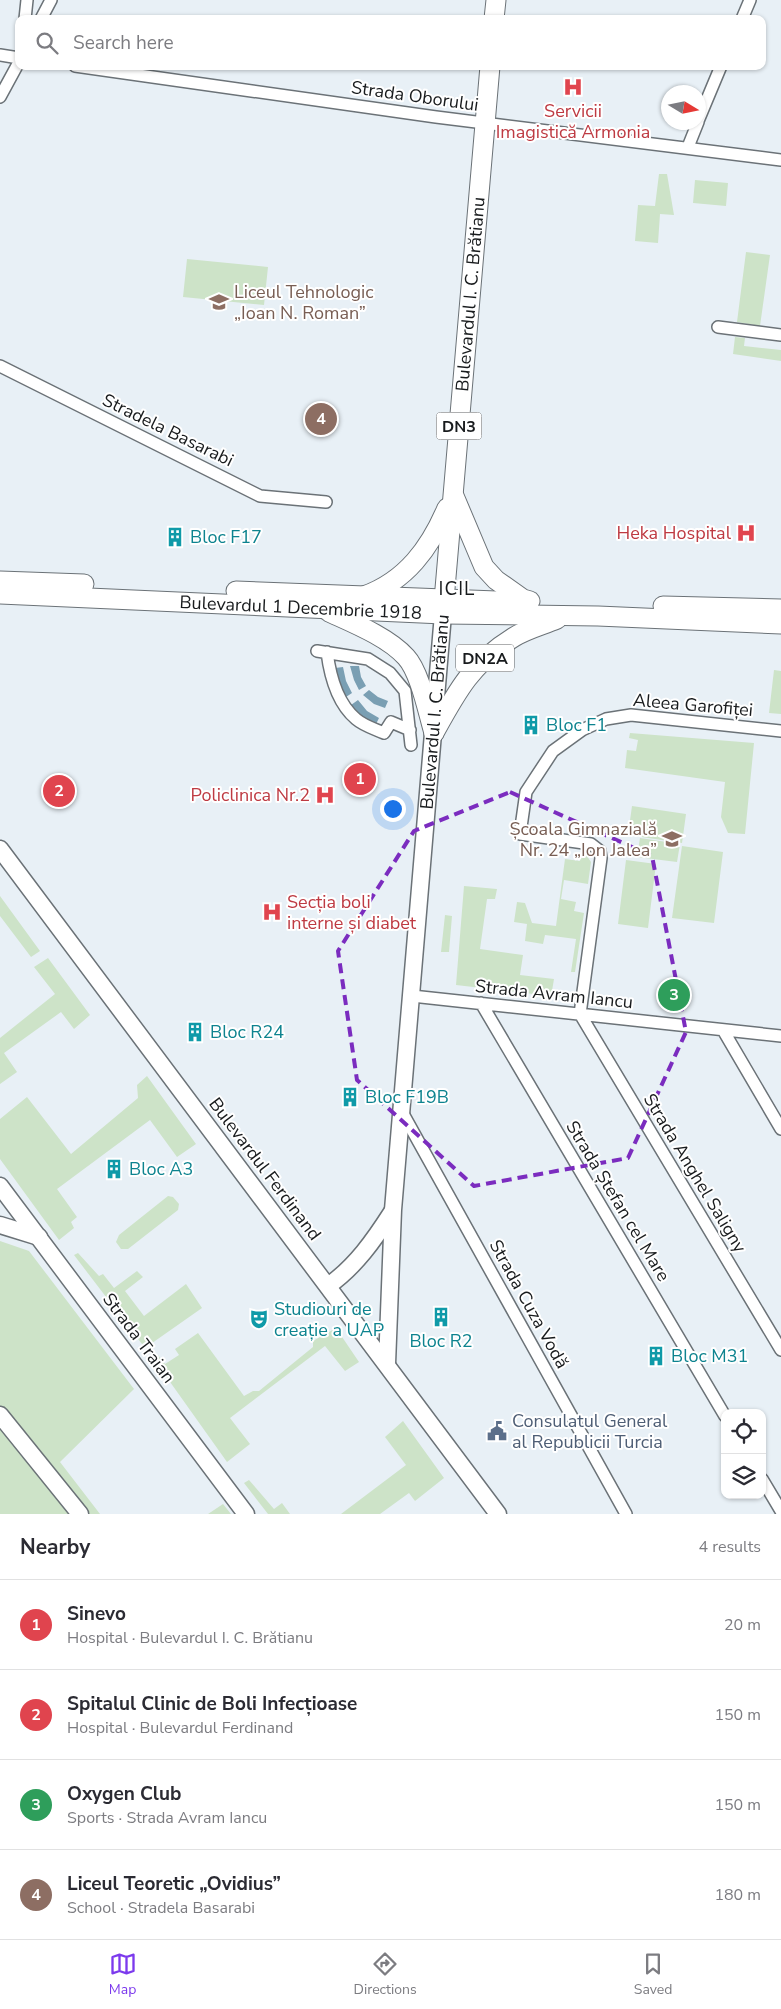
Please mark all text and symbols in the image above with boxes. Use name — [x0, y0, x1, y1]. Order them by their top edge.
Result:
search box — [15, 15, 766, 70]
icon: search — [33, 29, 61, 57]
text: Search here — [73, 30, 174, 56]
street label: Strada Oborului — [350, 75, 480, 117]
hospital icon: Servicii Imagistică Armonia — [562, 76, 584, 98]
north arrow — [661, 85, 706, 130]
place label: Servicii Imagistică Armonia — [496, 99, 650, 144]
street label: Bulevardul I. C. Brătianu — [450, 196, 491, 393]
place label: Liceul Tehnologic „Ioan N. Roman” — [234, 280, 374, 325]
school or university icon: Liceul Tehnologic „Ioan N. Roman” — [208, 291, 230, 313]
street label: Stradela Basarabi — [98, 388, 238, 472]
pin: 4 — [305, 400, 337, 438]
road number: DN3 — [436, 412, 482, 440]
place label: Heka Hospital — [616, 521, 732, 545]
hospital icon: Heka Hospital — [735, 522, 757, 544]
place label: Bloc F17 — [190, 525, 262, 549]
building icon: Bloc F17 — [164, 526, 186, 548]
district label: ICIL — [439, 576, 475, 602]
street label: Bulevardul 1 Decembrie 1918 — [179, 590, 422, 625]
street label: Bulevardul I. C. Brătianu — [415, 613, 455, 810]
road number: DN2A — [456, 644, 514, 671]
street label: Aleea Garofiței — [632, 688, 754, 722]
place label: Bloc F1 — [546, 713, 607, 737]
building icon: Bloc F1 — [520, 714, 542, 736]
pin: 1 — [344, 760, 376, 798]
pin: 2 — [43, 772, 75, 810]
place label: Policlinica Nr.2 — [191, 783, 310, 807]
hospital icon: Policlinica Nr.2 — [314, 784, 336, 806]
your location — [380, 796, 406, 822]
place label: Școala Gimnazială Nr. 24 „Ion Jalea” — [509, 817, 657, 862]
school or university icon: Școala Gimnazială Nr. 24 „Ion Jalea” — [661, 828, 683, 850]
place label: Secția boli interne și diabet — [287, 890, 417, 935]
hospital icon: Secția boli interne și diabet — [261, 901, 283, 923]
street label: Strada Avram Iancu — [474, 974, 634, 1014]
pin: 3 — [658, 976, 690, 1014]
place label: Bloc R24 — [210, 1020, 284, 1044]
building icon: Bloc R24 — [184, 1021, 206, 1043]
place label: Bloc F19B — [365, 1085, 449, 1109]
building icon: Bloc F19B — [339, 1086, 361, 1108]
street label: Strada Anghel Saligny — [638, 1089, 752, 1258]
street label: Bulevardul Ferdinand — [203, 1093, 327, 1245]
street label: Strada Ștefan cel Mare — [560, 1116, 676, 1286]
place label: Bloc A3 — [129, 1157, 193, 1181]
building icon: Bloc A3 — [103, 1158, 125, 1180]
street label: Strada Cuza Vodă — [484, 1235, 574, 1373]
street label: Strada Traian — [97, 1288, 181, 1388]
place label: Studiouri de creație a UAP — [274, 1297, 384, 1342]
building icon: Bloc R2 — [430, 1306, 452, 1328]
theatre icon: Studiouri de creație a UAP — [248, 1308, 270, 1330]
place label: Bloc R2 — [409, 1329, 473, 1353]
place label: Bloc M31 — [671, 1344, 748, 1368]
building icon: Bloc M31 — [645, 1345, 667, 1367]
place label: Consulatul General al Republicii Turcia — [512, 1409, 668, 1454]
map controls — [721, 1409, 766, 1499]
button: locate — [721, 1409, 766, 1454]
public building icon: Consulatul General al Republicii Turcia — [486, 1420, 508, 1442]
button: layers — [721, 1454, 766, 1499]
text: Nearby — [20, 1533, 90, 1561]
text: 4 results — [699, 1536, 761, 1558]
text: Sinevo — [67, 1601, 126, 1627]
text: 1 — [31, 1614, 41, 1636]
text: 20 m — [724, 1614, 761, 1636]
text: Hospital · Bulevardul I. C. Brătianu — [67, 1627, 313, 1649]
text: Spitalul Clinic de Boli Infecțioase — [67, 1691, 357, 1717]
text: 2 — [31, 1704, 41, 1726]
text: 150 m — [714, 1704, 761, 1726]
text: Hospital · Bulevardul Ferdinand — [67, 1717, 293, 1739]
text: Oxygen Club — [67, 1781, 181, 1807]
text: 3 — [31, 1794, 41, 1816]
text: 150 m — [714, 1794, 761, 1816]
text: Sports · Strada Avram Iancu — [67, 1807, 267, 1829]
text: Liceul Teoretic „Ovidius” — [67, 1871, 281, 1897]
text: 4 — [31, 1884, 41, 1906]
text: 180 m — [714, 1884, 761, 1906]
text: School · Stradela Basarabi — [67, 1897, 255, 1919]
tab: Map — [109, 1950, 137, 1999]
tab: Directions — [354, 1950, 417, 1999]
tab: Saved — [634, 1950, 672, 1999]

